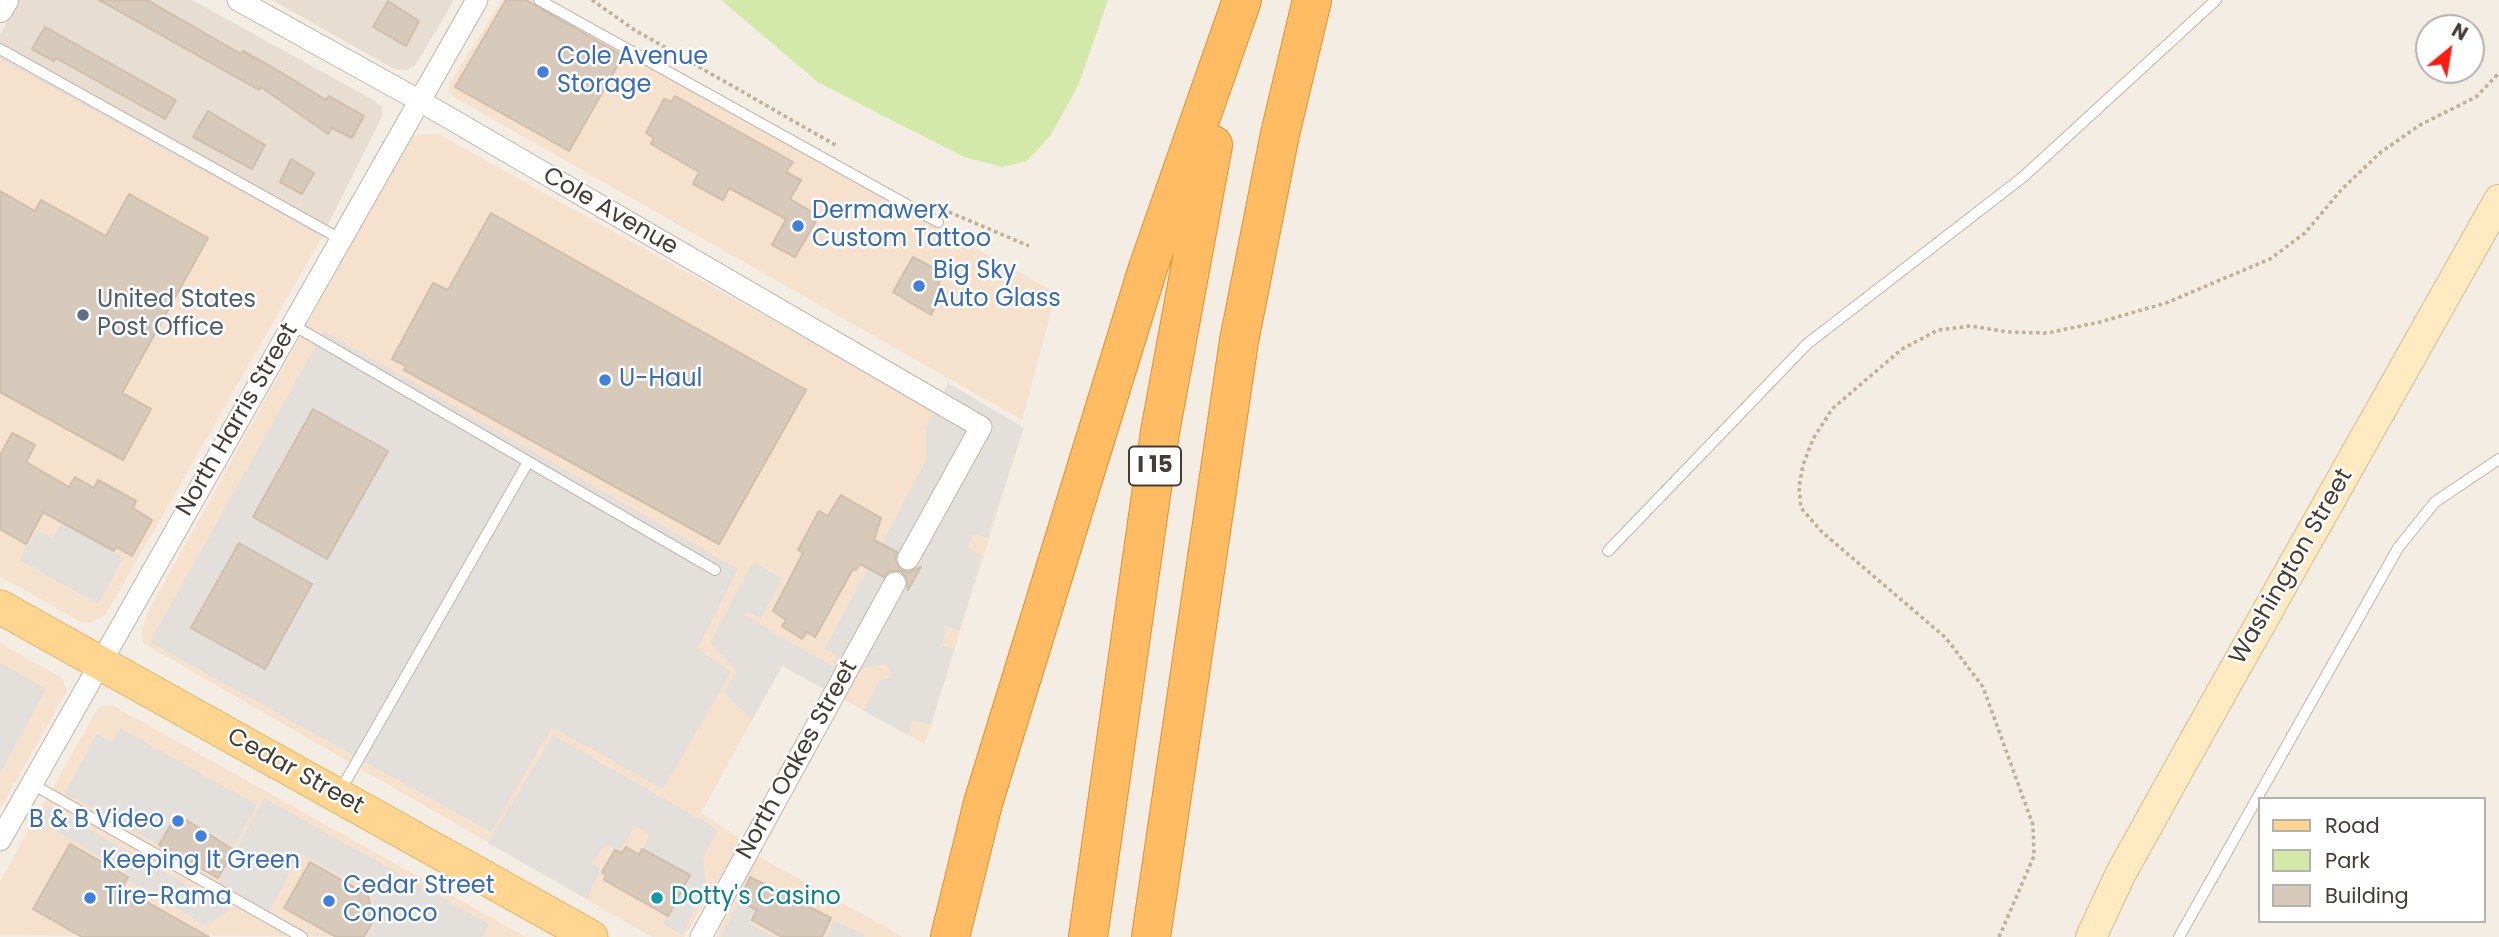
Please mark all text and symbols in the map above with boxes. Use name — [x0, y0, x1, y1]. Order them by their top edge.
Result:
north arrow — [2415, 14, 2485, 84]
text: N — [2447, 17, 2473, 47]
place label: Cole Avenue Storage — [557, 44, 708, 100]
marker: Cole Avenue Storage — [535, 64, 551, 80]
street label: Cole Avenue — [537, 162, 683, 262]
place label: Dermawerx Custom Tattoo — [812, 198, 991, 254]
marker: Dermawerx Custom Tattoo — [790, 218, 806, 234]
place label: Big Sky Auto Glass — [933, 258, 1061, 314]
marker: Big Sky Auto Glass — [911, 278, 927, 294]
place label: United States Post Office — [97, 287, 256, 343]
marker: United States Post Office — [75, 307, 91, 323]
street label: North Harris Street — [171, 319, 305, 521]
place label: U-Haul — [619, 366, 703, 394]
marker: U-Haul — [597, 372, 613, 388]
road number: I 15 — [1129, 446, 1181, 486]
street label: Washington Street — [2224, 464, 2360, 670]
street label: North Oakes Street — [731, 655, 865, 865]
street label: Cedar Street — [222, 723, 368, 821]
legend — [2258, 797, 2485, 923]
place label: B & B Video — [29, 807, 164, 835]
text: Road — [2325, 811, 2380, 840]
marker: B & B Video — [170, 813, 186, 829]
marker: Keeping It Green — [193, 828, 209, 844]
text: Park — [2325, 846, 2370, 875]
place label: Keeping It Green — [102, 848, 300, 876]
place label: Cedar Street Conoco — [343, 873, 494, 929]
text: Building — [2325, 881, 2409, 910]
place label: Tire-Rama — [104, 884, 232, 912]
place label: Dotty's Casino — [671, 884, 841, 912]
marker: Tire-Rama — [82, 890, 98, 906]
marker: Dotty's Casino — [649, 890, 665, 906]
marker: Cedar Street Conoco — [321, 893, 337, 909]

